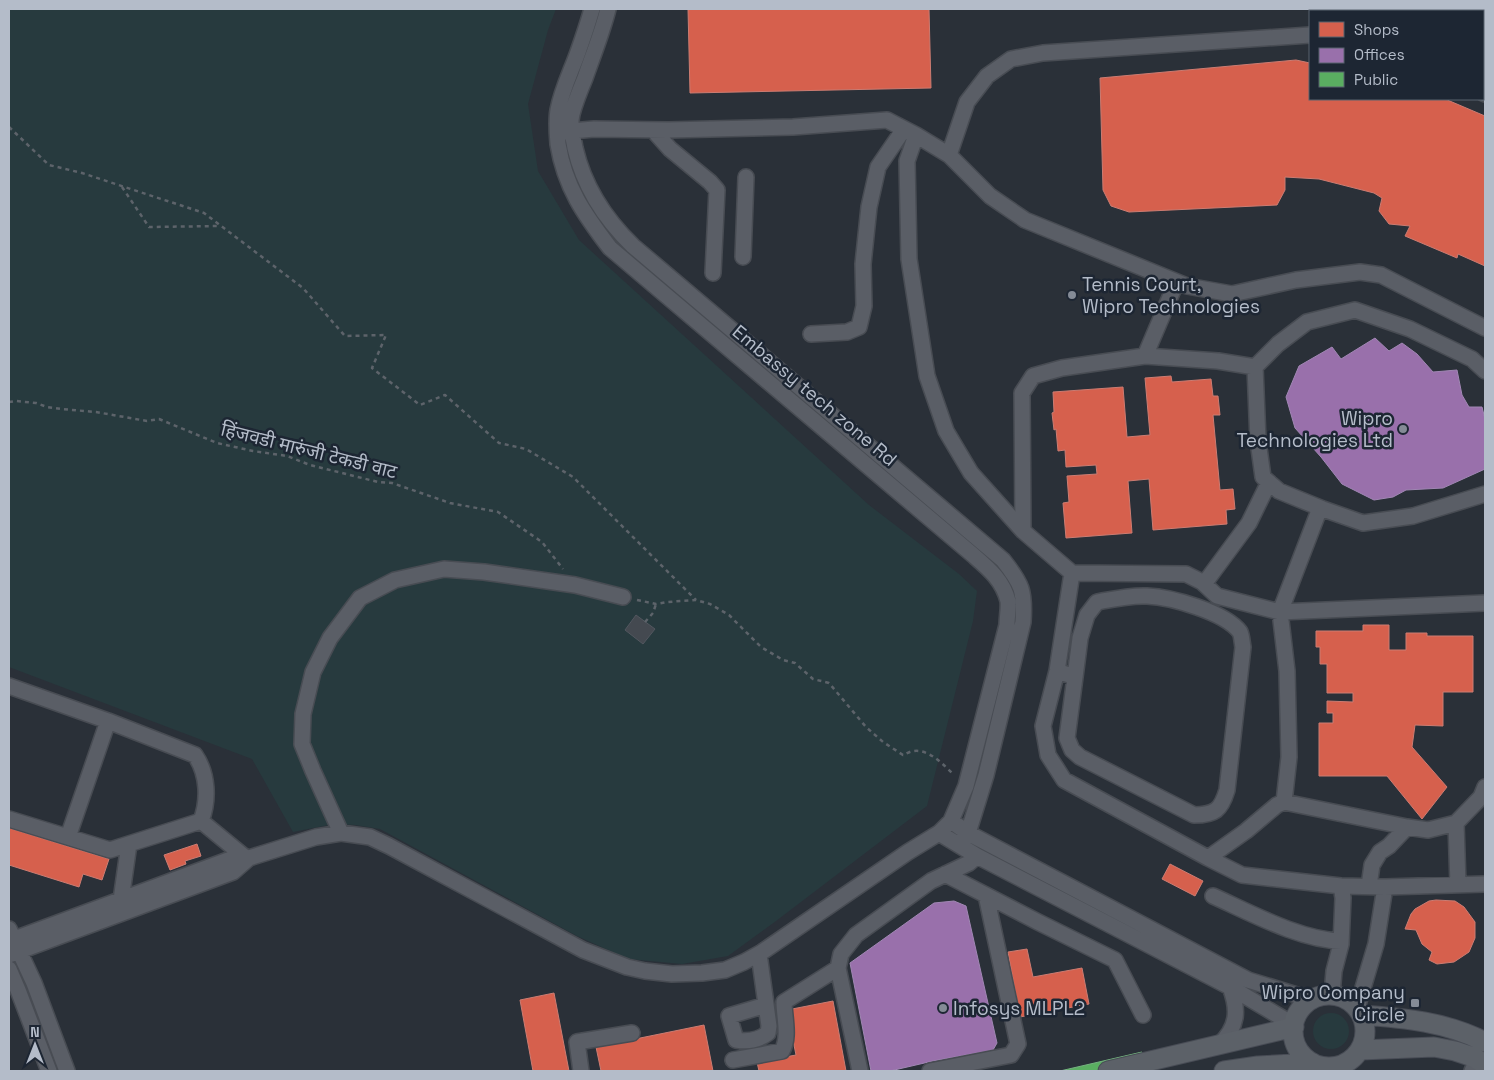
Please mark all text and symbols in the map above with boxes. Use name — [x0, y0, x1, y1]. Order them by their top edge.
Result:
legend — [1309, 10, 1484, 100]
text: Shops — [1354, 20, 1399, 39]
text: Offices — [1354, 45, 1405, 64]
text: Public — [1354, 70, 1398, 89]
place label: Tennis Court, Wipro Technologies — [1082, 272, 1260, 319]
marker: Tennis Court, Wipro Technologies — [1066, 289, 1078, 301]
street label: Embassy tech zone Rd — [727, 319, 902, 472]
place label: Wipro Technologies Ltd — [1237, 406, 1393, 453]
street label: हिंजवडी मारुंजी टेकडी वाट — [218, 417, 400, 485]
marker: Wipro Technologies Ltd — [1397, 423, 1409, 435]
place label: Wipro Company Circle — [1261, 980, 1405, 1027]
place label: Infosys MLPL2 — [953, 996, 1085, 1021]
marker: Wipro Company Circle — [1409, 997, 1421, 1009]
marker: Infosys MLPL2 — [937, 1002, 949, 1014]
north arrow — [10, 1020, 60, 1070]
text: N — [30, 1023, 40, 1041]

